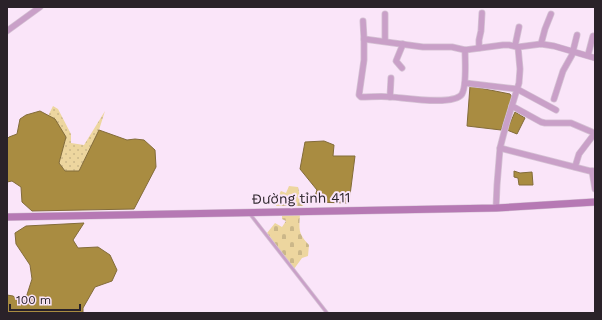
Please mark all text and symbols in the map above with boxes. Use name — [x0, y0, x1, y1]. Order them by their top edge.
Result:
street label: Đường tỉnh 411 — [251, 189, 351, 207]
scale bar — [10, 286, 80, 312]
text: 100 m — [16, 293, 51, 307]

